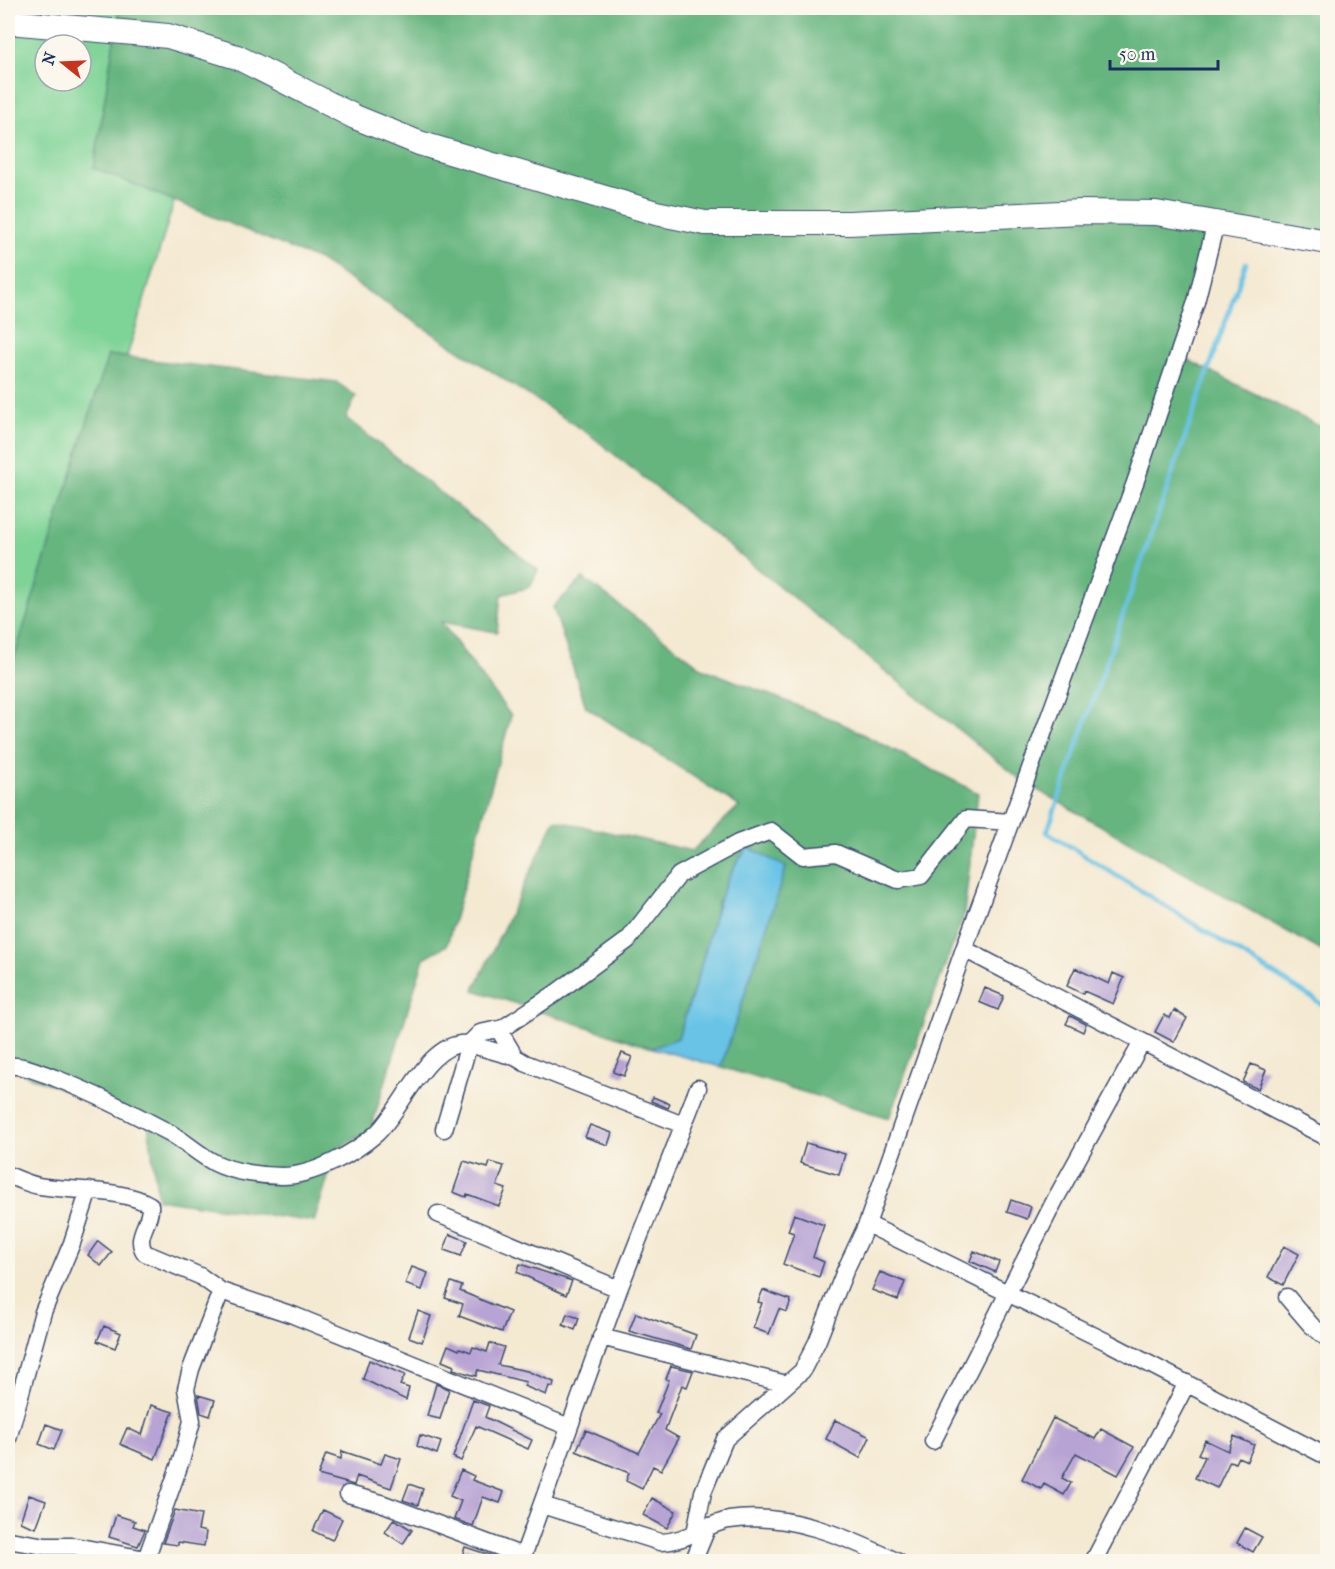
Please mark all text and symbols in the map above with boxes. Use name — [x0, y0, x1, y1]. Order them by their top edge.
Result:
north arrow — [33, 33, 93, 93]
scale bar — [1110, 33, 1218, 71]
text: 50 m — [1119, 44, 1156, 65]
text: N — [38, 49, 60, 67]

